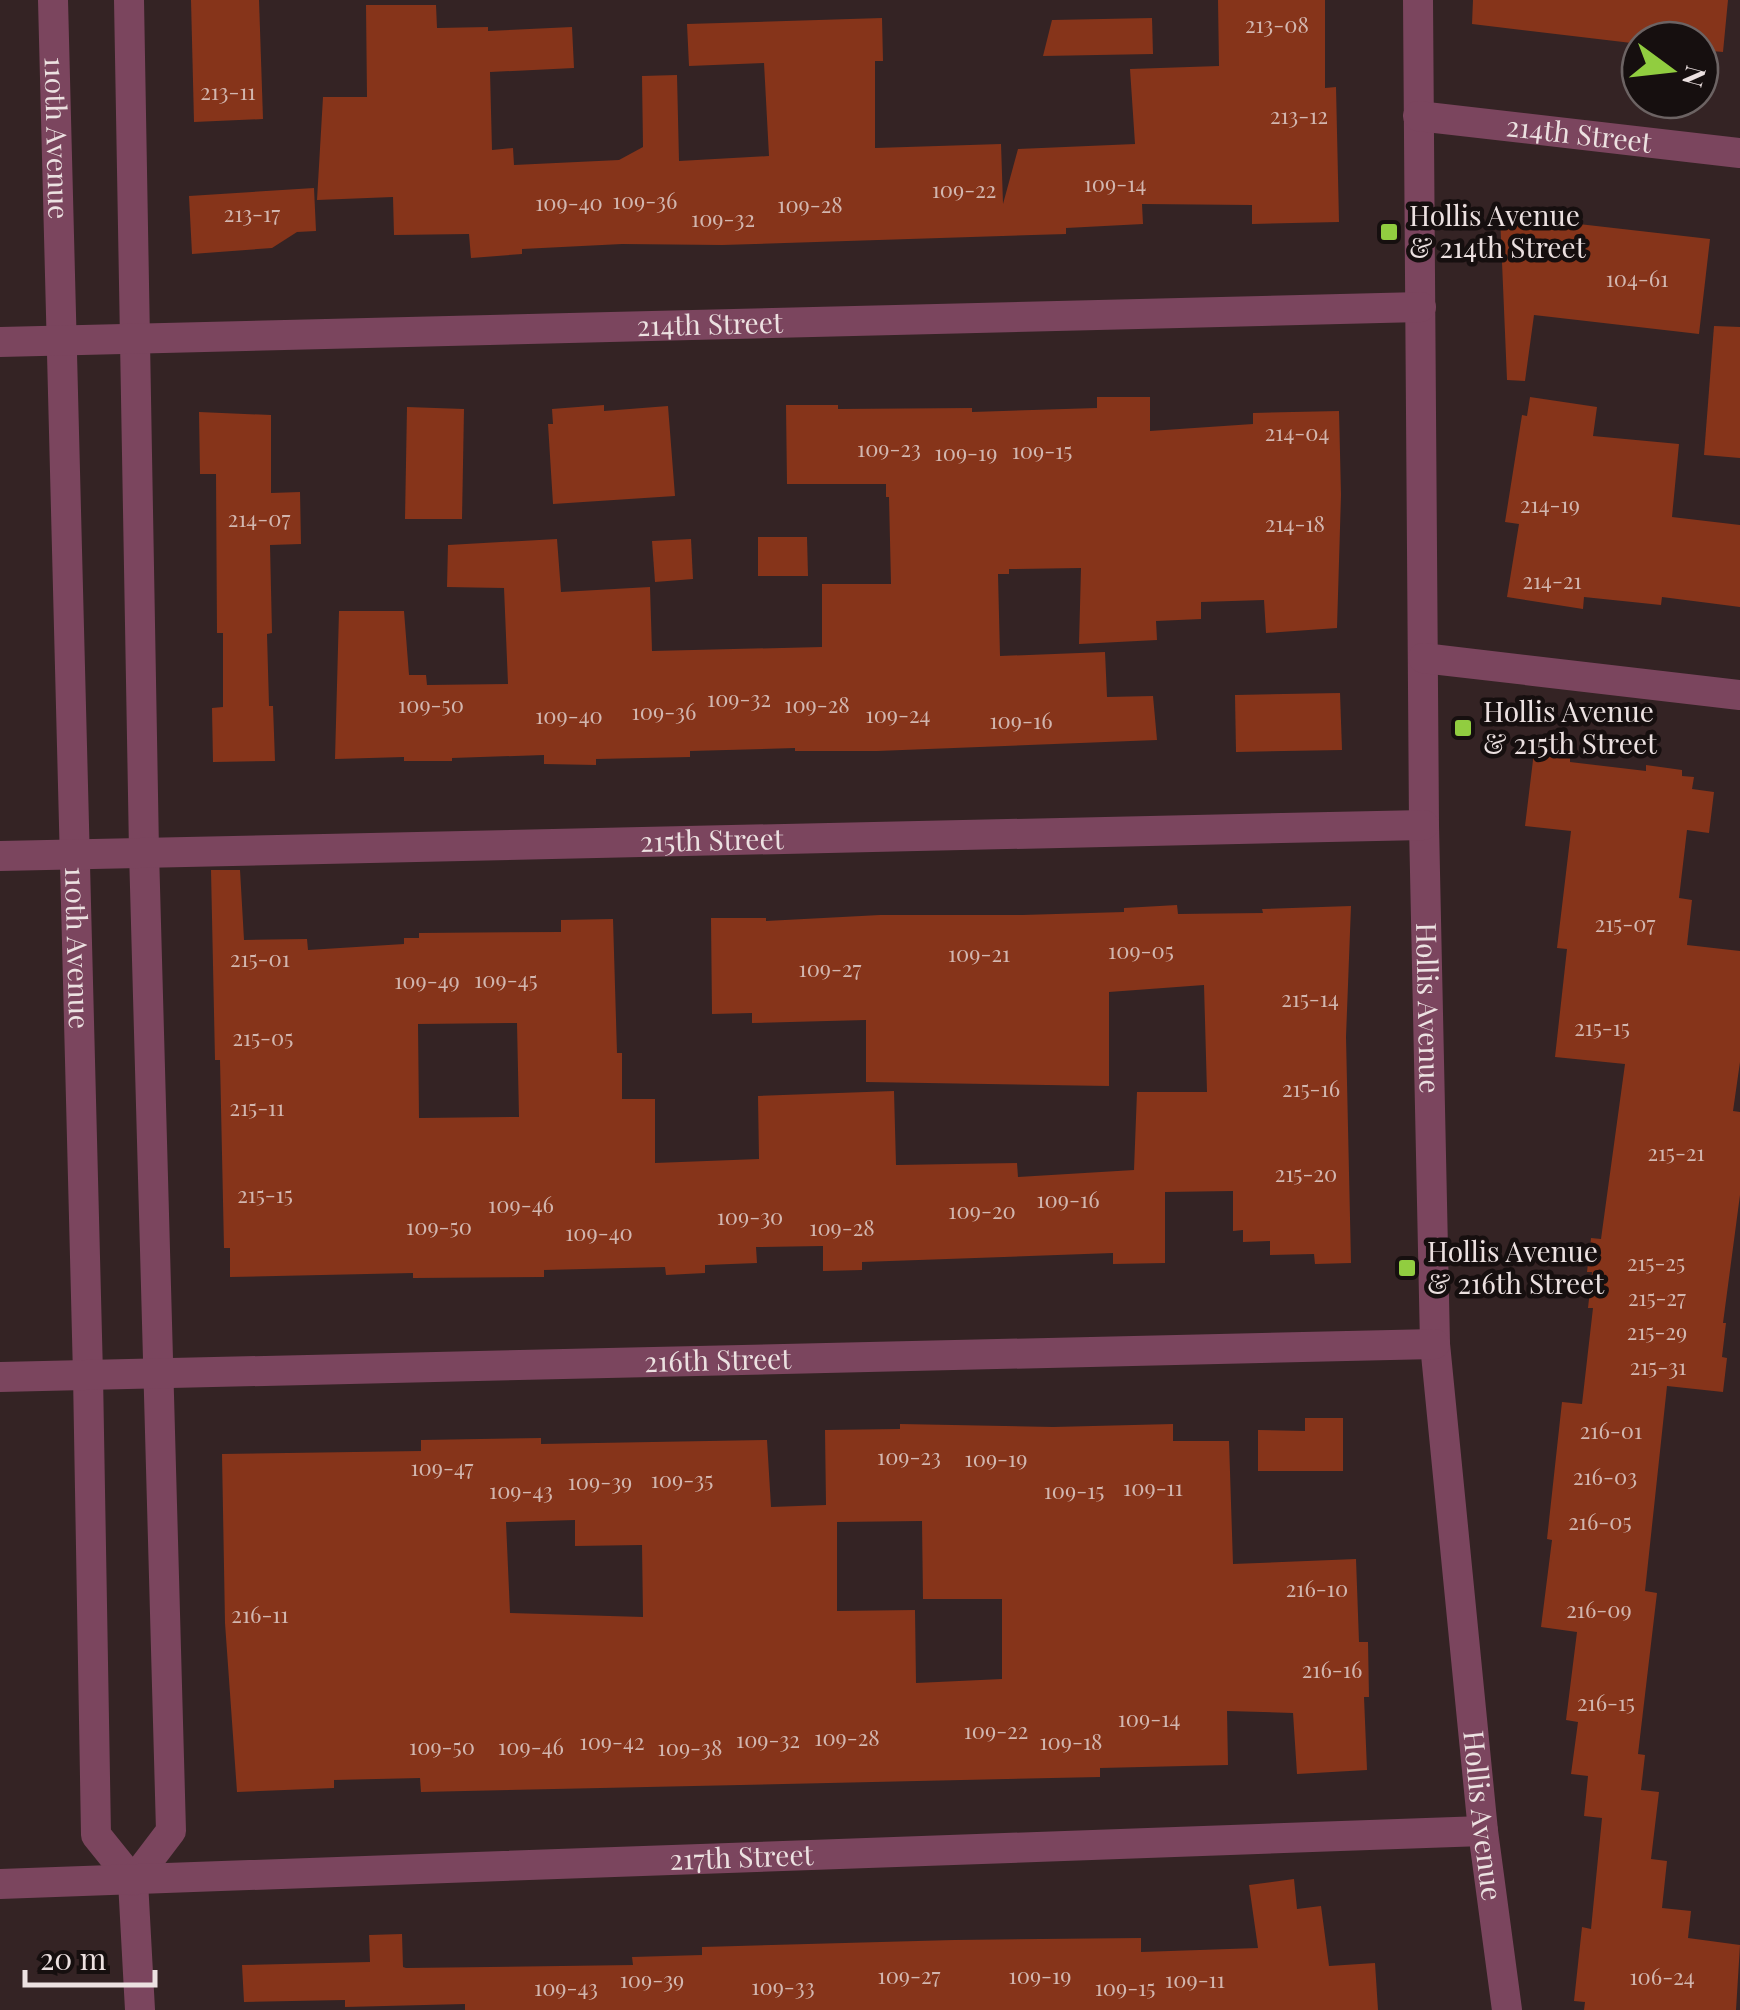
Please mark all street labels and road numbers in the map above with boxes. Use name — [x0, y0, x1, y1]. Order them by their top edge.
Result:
street label: 110th Avenue — [37, 56, 79, 220]
street label: 214th Street — [1504, 106, 1655, 160]
street label: 214th Street — [636, 303, 784, 343]
street label: 215th Street — [640, 819, 785, 859]
street label: 110th Avenue — [58, 866, 99, 1029]
street label: Hollis Avenue — [1409, 922, 1450, 1094]
street label: 216th Street — [644, 1339, 793, 1379]
street label: Hollis Avenue — [1456, 1729, 1512, 1903]
street label: 217th Street — [669, 1835, 815, 1877]

